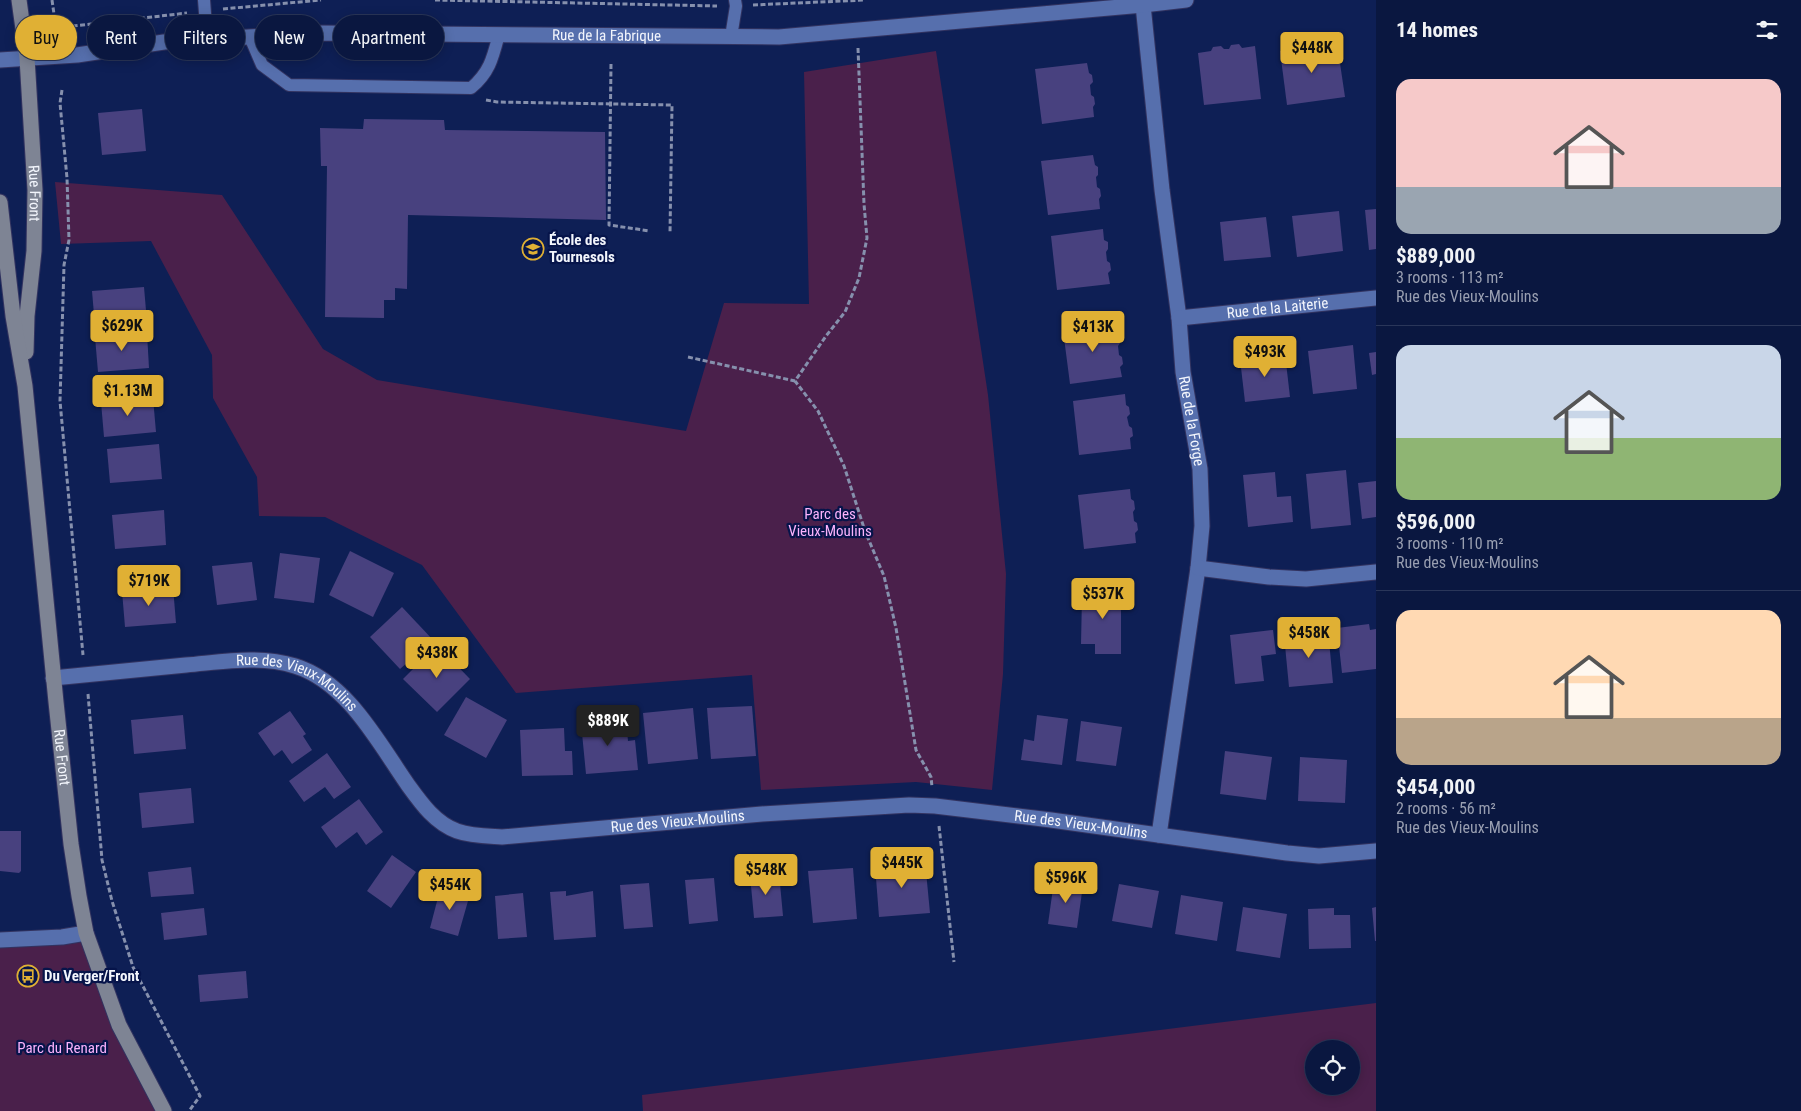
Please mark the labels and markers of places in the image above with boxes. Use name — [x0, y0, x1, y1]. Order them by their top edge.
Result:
pin: $448K — [1277, 32, 1347, 74]
place label: École des Tournesols — [549, 231, 615, 266]
school or university icon: École des Tournesols — [521, 237, 545, 261]
pin: $629K — [87, 310, 157, 352]
pin: $413K — [1058, 310, 1128, 353]
pin: $493K — [1230, 336, 1300, 378]
pin: $1.13M — [87, 374, 169, 417]
pin: $719K — [114, 564, 184, 607]
pin: $537K — [1068, 578, 1138, 620]
pin: $458K — [1274, 616, 1344, 659]
pin: $438K — [402, 636, 472, 679]
pin: $889K — [573, 704, 643, 747]
pin: $445K — [867, 846, 937, 889]
pin: $548K — [731, 854, 801, 896]
pin: $596K — [1031, 862, 1101, 904]
pin: $454K — [415, 868, 485, 911]
bus stop icon: Du Verger/Front — [16, 964, 40, 988]
place label: Du Verger/Front — [44, 967, 140, 985]

